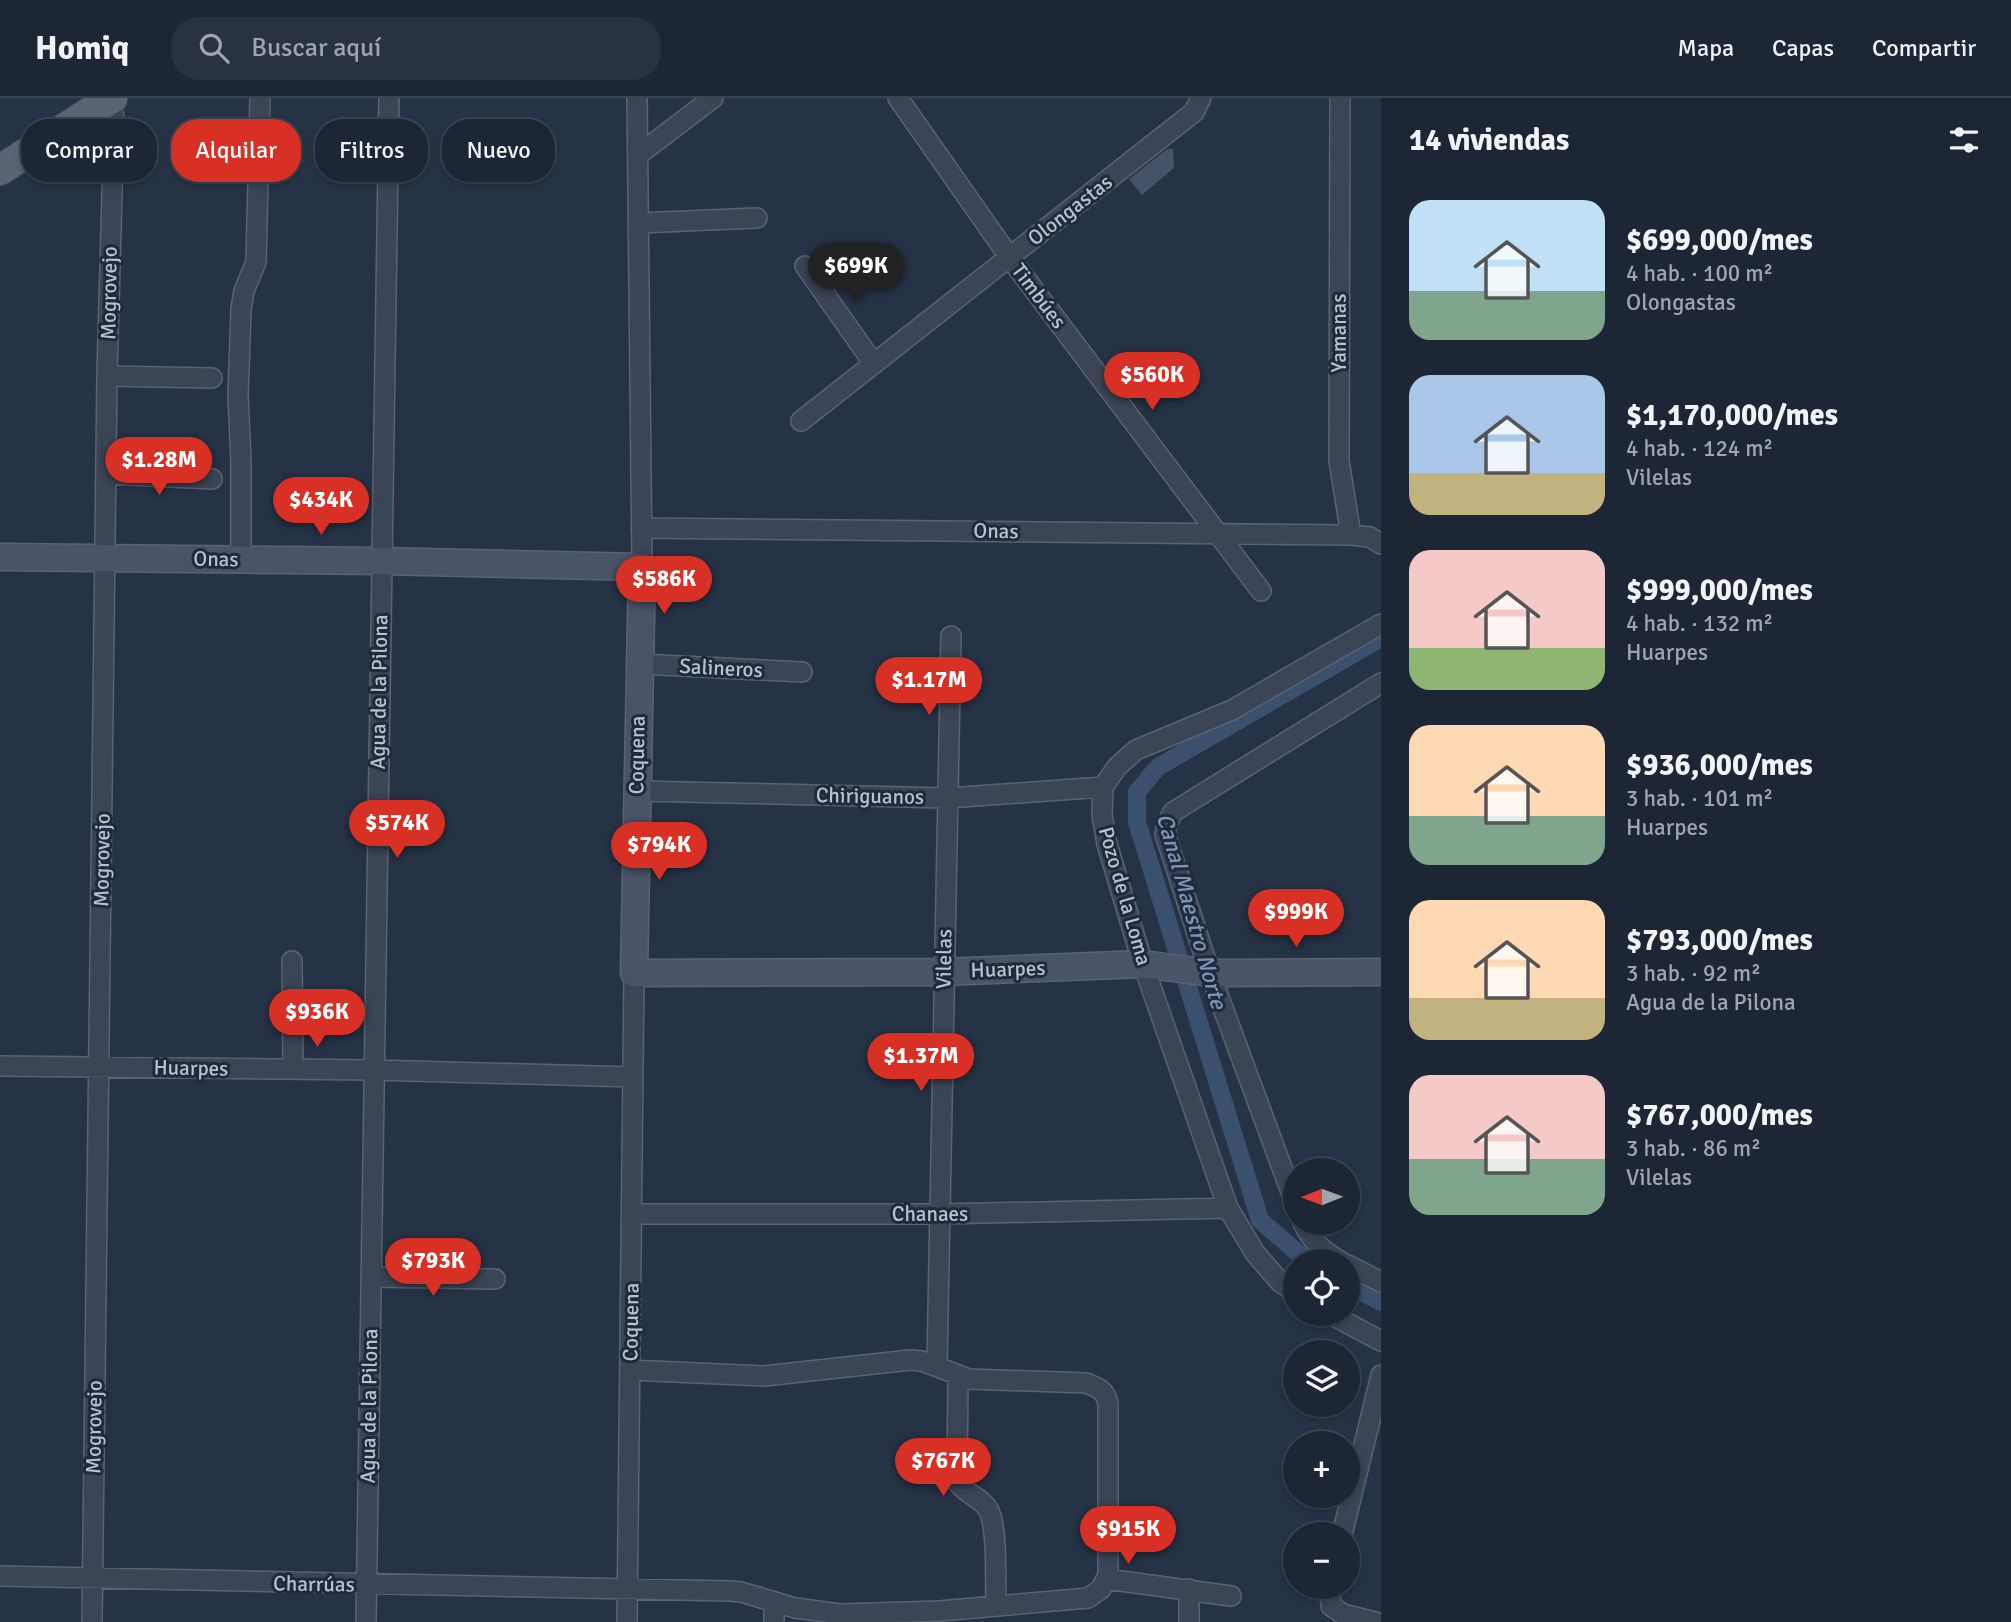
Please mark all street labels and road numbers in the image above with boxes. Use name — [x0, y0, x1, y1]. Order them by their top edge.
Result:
street label: Olongastas — [1022, 169, 1118, 251]
street label: Mogrovejo — [95, 246, 123, 340]
street label: Timbúes — [1006, 258, 1072, 334]
street label: Yamanas — [1326, 294, 1352, 372]
street label: Onas — [973, 518, 1019, 544]
street label: Onas — [193, 546, 239, 572]
street label: Agua de la Pilona — [365, 614, 393, 770]
street label: Salineros — [679, 653, 763, 683]
street label: Coquena — [623, 715, 651, 795]
street label: Chiriguanos — [816, 782, 924, 810]
street label: Mogrovejo — [88, 813, 116, 907]
street label: Pozo de la Loma — [1093, 824, 1157, 968]
street label: Vilelas — [930, 929, 958, 989]
street label: Huarpes — [970, 955, 1046, 983]
street label: Huarpes — [153, 1054, 229, 1082]
street label: Chanaes — [892, 1201, 968, 1227]
street label: Coquena — [617, 1282, 645, 1362]
street label: Agua de la Pilona — [355, 1328, 383, 1484]
street label: Mogrovejo — [80, 1380, 108, 1474]
street label: Charrúas — [273, 1570, 355, 1598]

